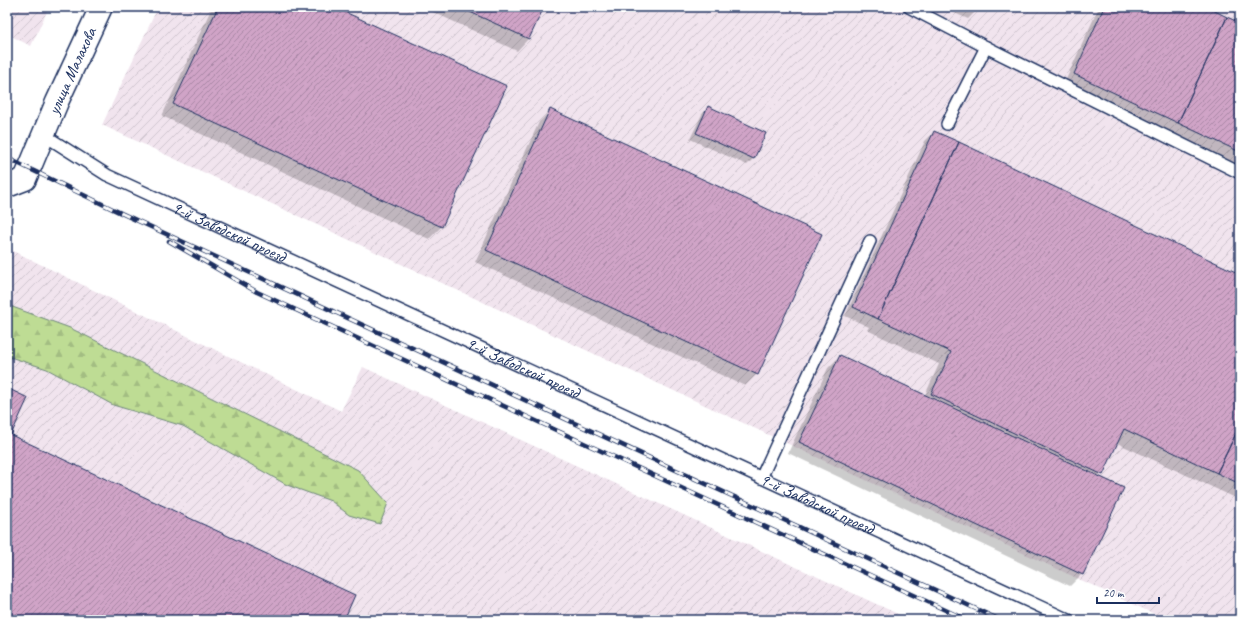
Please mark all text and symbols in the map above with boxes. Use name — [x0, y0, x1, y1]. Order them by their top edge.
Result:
street label: улица Малахова — [43, 23, 102, 119]
street label: 9-й Заводской проезд — [169, 197, 291, 268]
street label: 9-й Заводской проезд — [463, 333, 585, 404]
street label: 9-й Заводской проезд — [757, 469, 879, 540]
scale bar — [1097, 579, 1159, 605]
text: 20 m — [1103, 585, 1125, 601]

